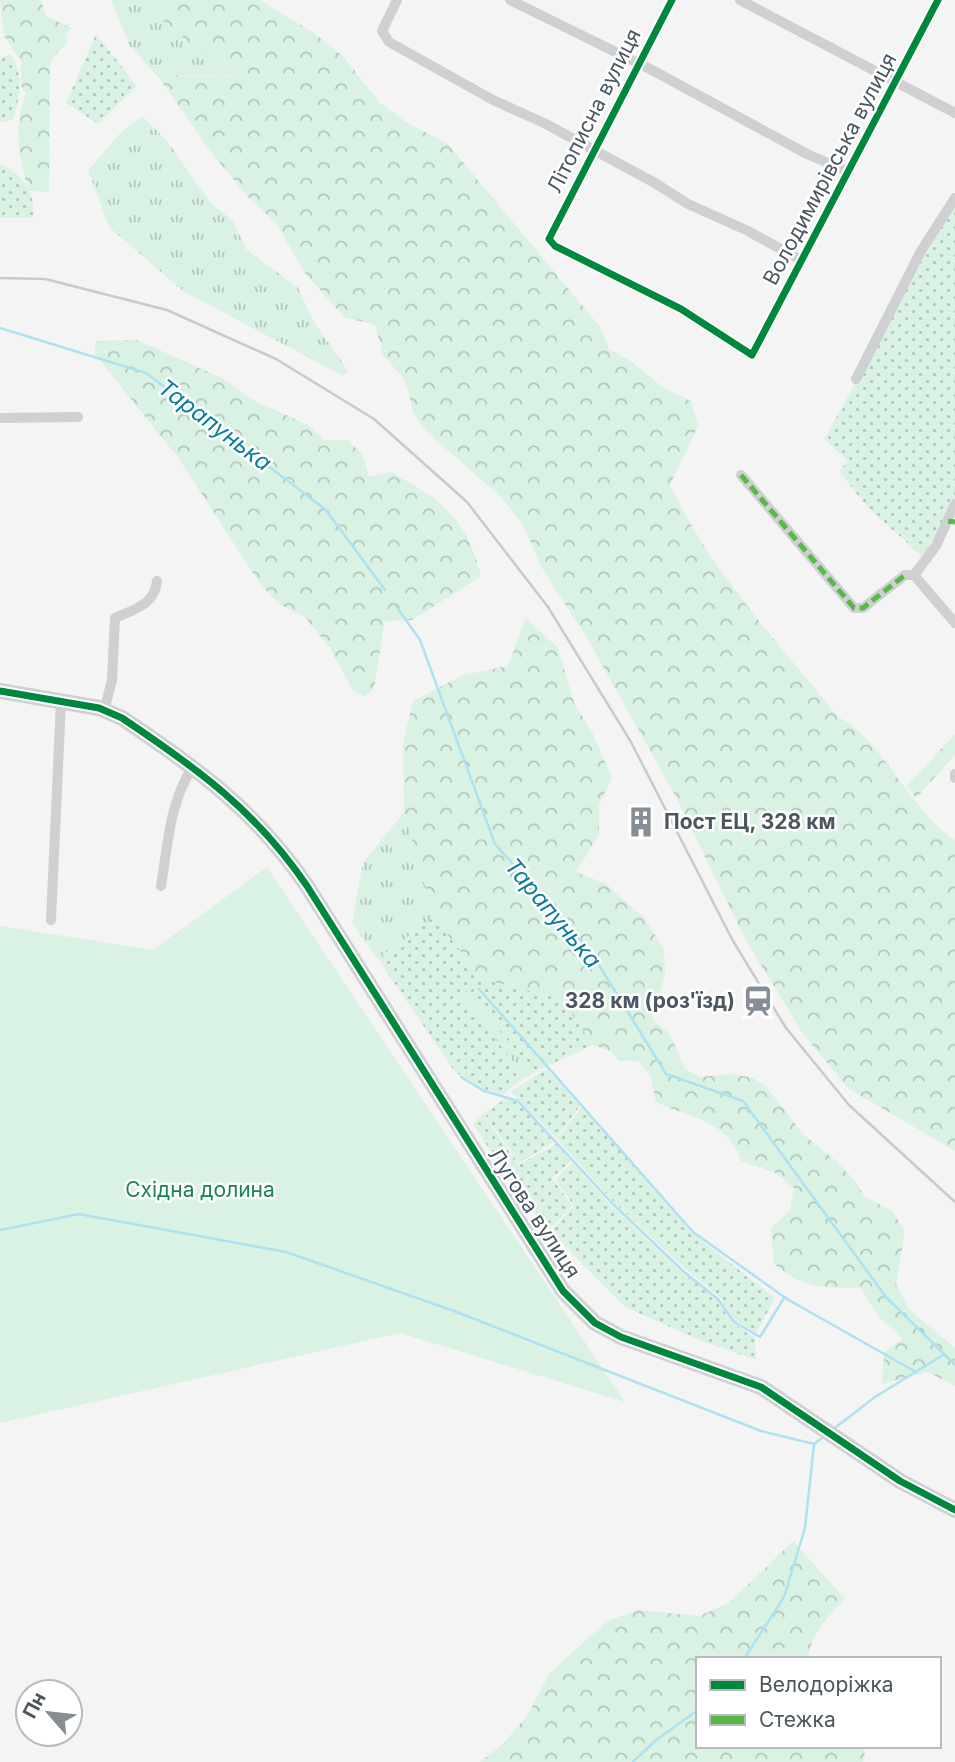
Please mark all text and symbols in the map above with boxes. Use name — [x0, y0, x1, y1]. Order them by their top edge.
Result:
street label: Літописна вулиця — [541, 24, 646, 197]
street label: Володимирівська вулиця — [758, 48, 901, 289]
water label: Тарапунька — [153, 373, 277, 477]
building icon: Пост ЕЦ, 328 км — [624, 805, 658, 839]
place label: Пост ЕЦ, 328 км — [664, 809, 836, 834]
water label: Тарапунька — [499, 852, 607, 974]
station icon: 328 км (роз'їзд) — [741, 984, 775, 1018]
place label: 328 км (роз'їзд) — [565, 988, 735, 1013]
street label: Лугова вулиця — [483, 1143, 586, 1282]
park label: Східна долина — [125, 1177, 275, 1202]
legend — [696, 1657, 941, 1748]
text: Велодоріжка — [759, 1672, 894, 1697]
north arrow — [14, 1678, 84, 1748]
text: Пн — [18, 1688, 51, 1722]
text: Стежка — [759, 1707, 836, 1732]

